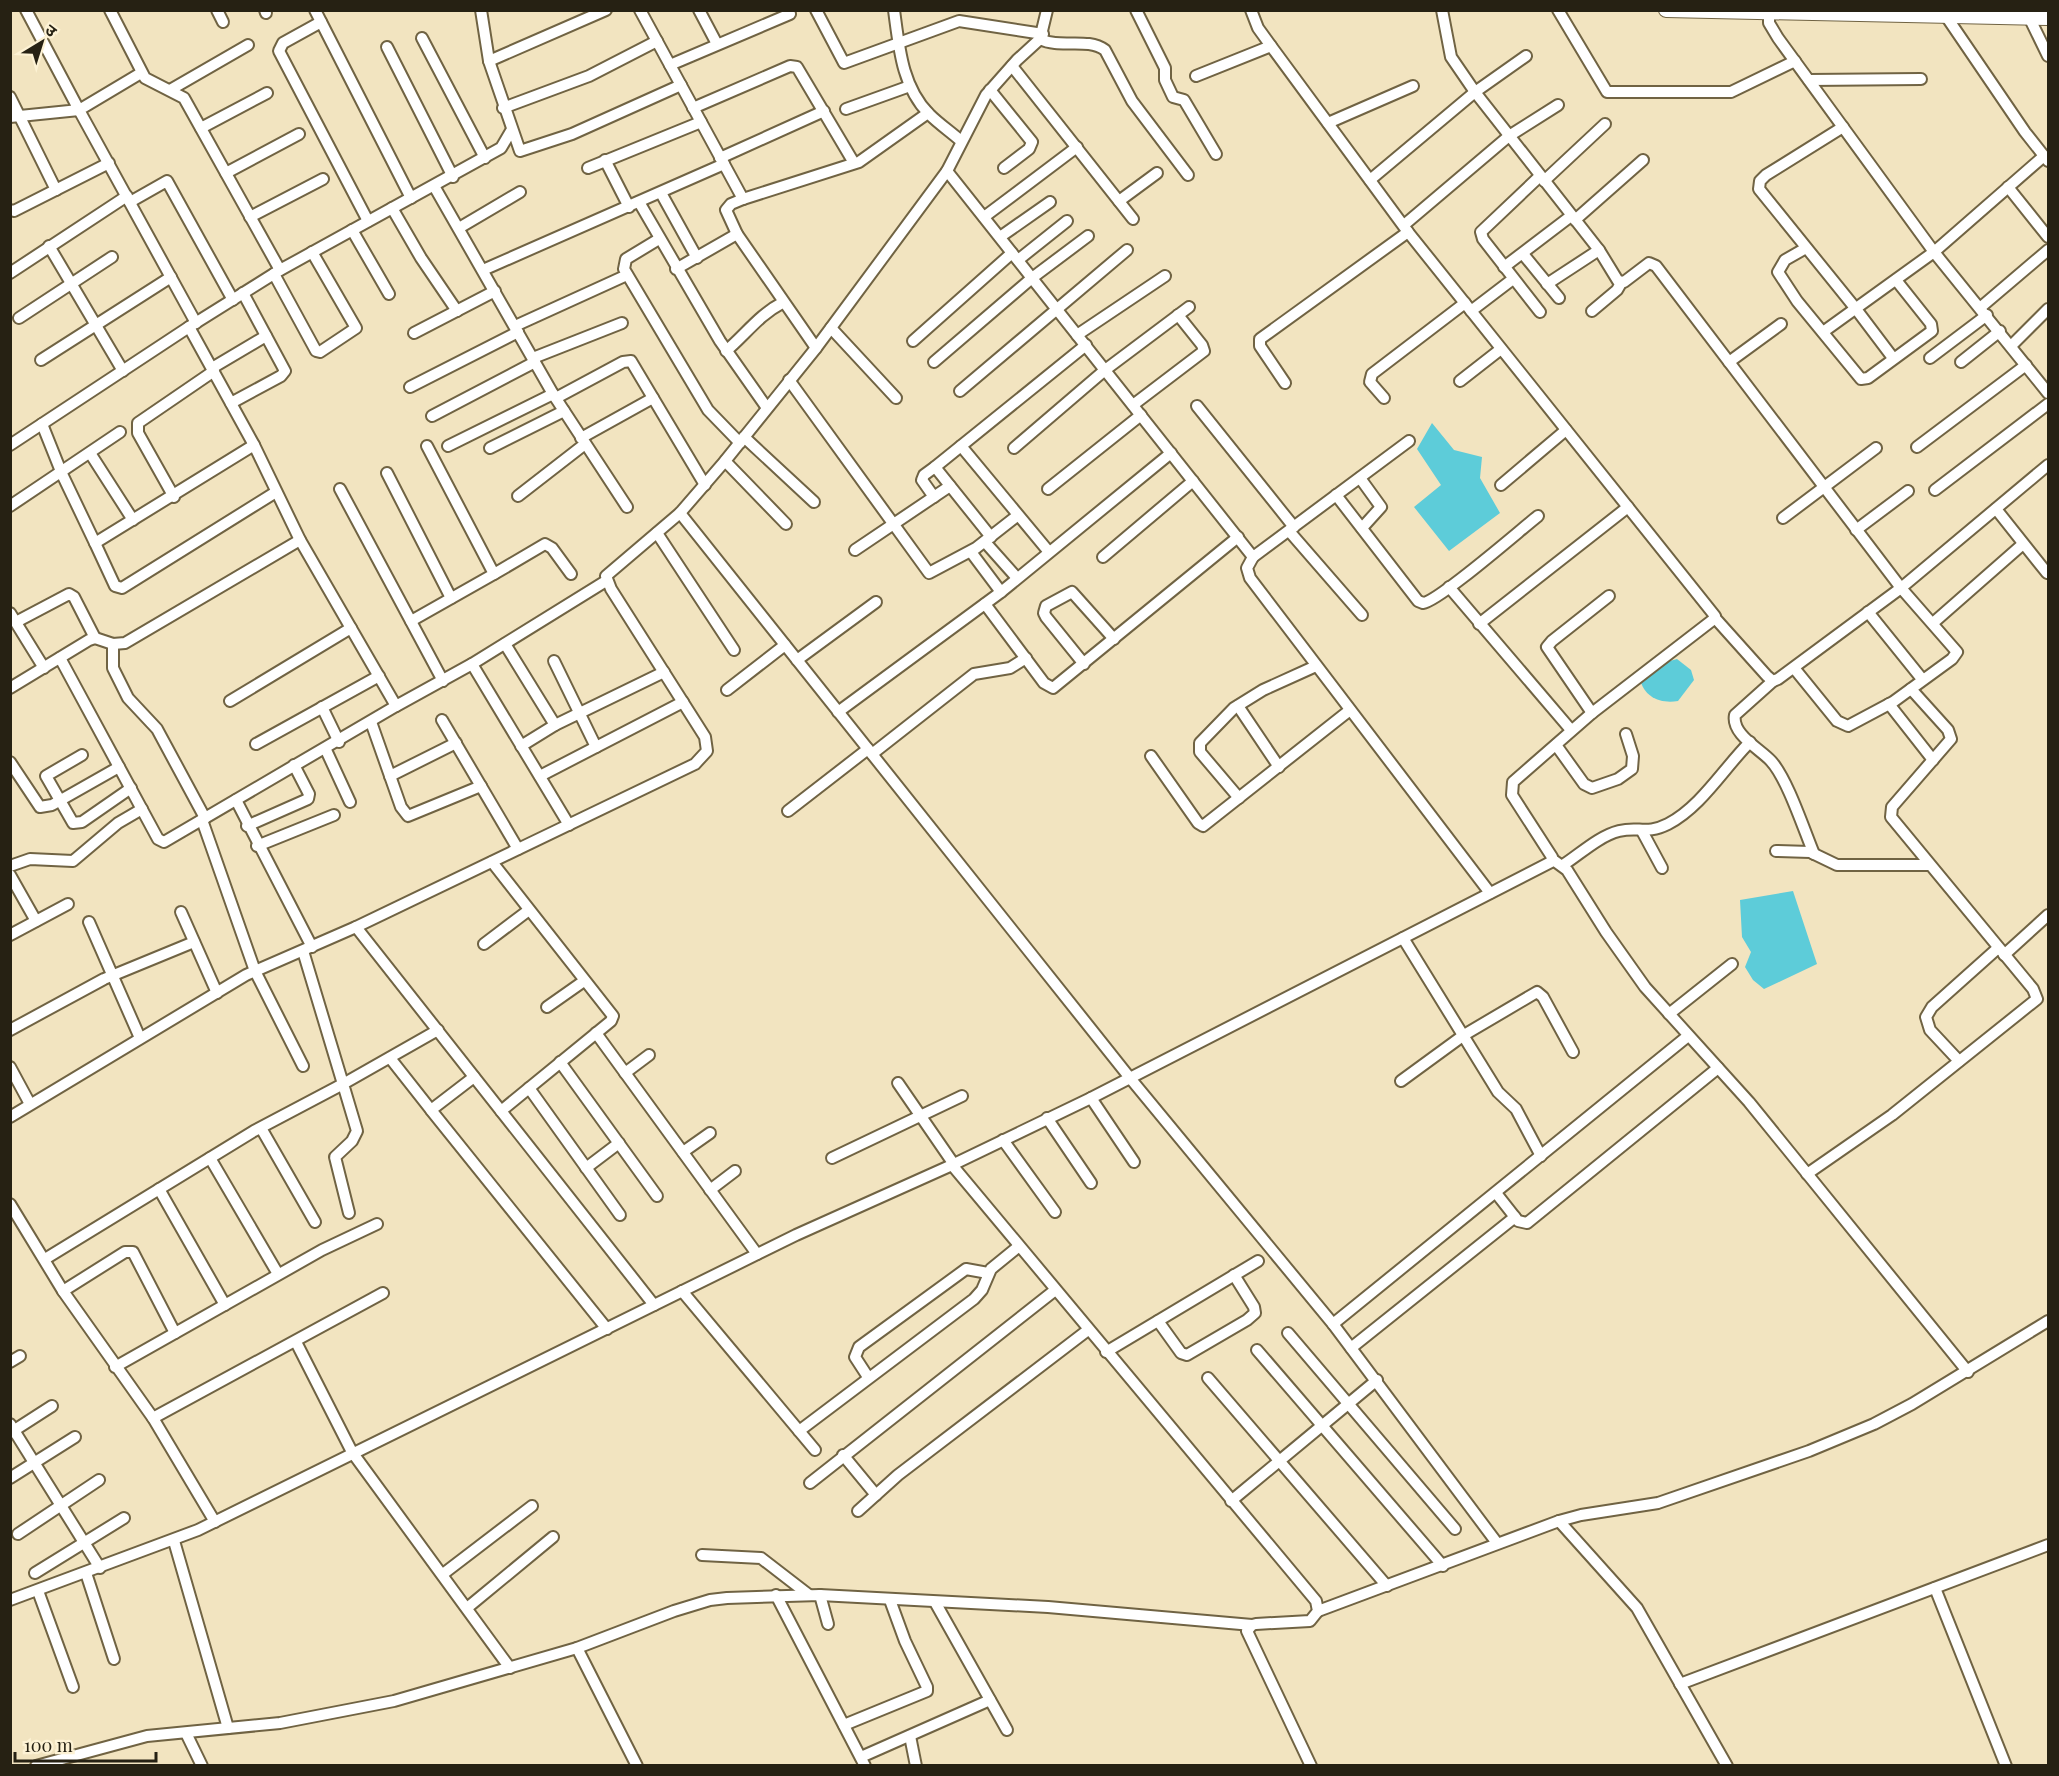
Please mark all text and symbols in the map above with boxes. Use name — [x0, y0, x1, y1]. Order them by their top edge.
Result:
north arrow — [12, 12, 72, 72]
text: उ — [41, 19, 62, 41]
scale bar — [15, 1725, 156, 1763]
text: 100 m — [24, 1733, 73, 1757]

